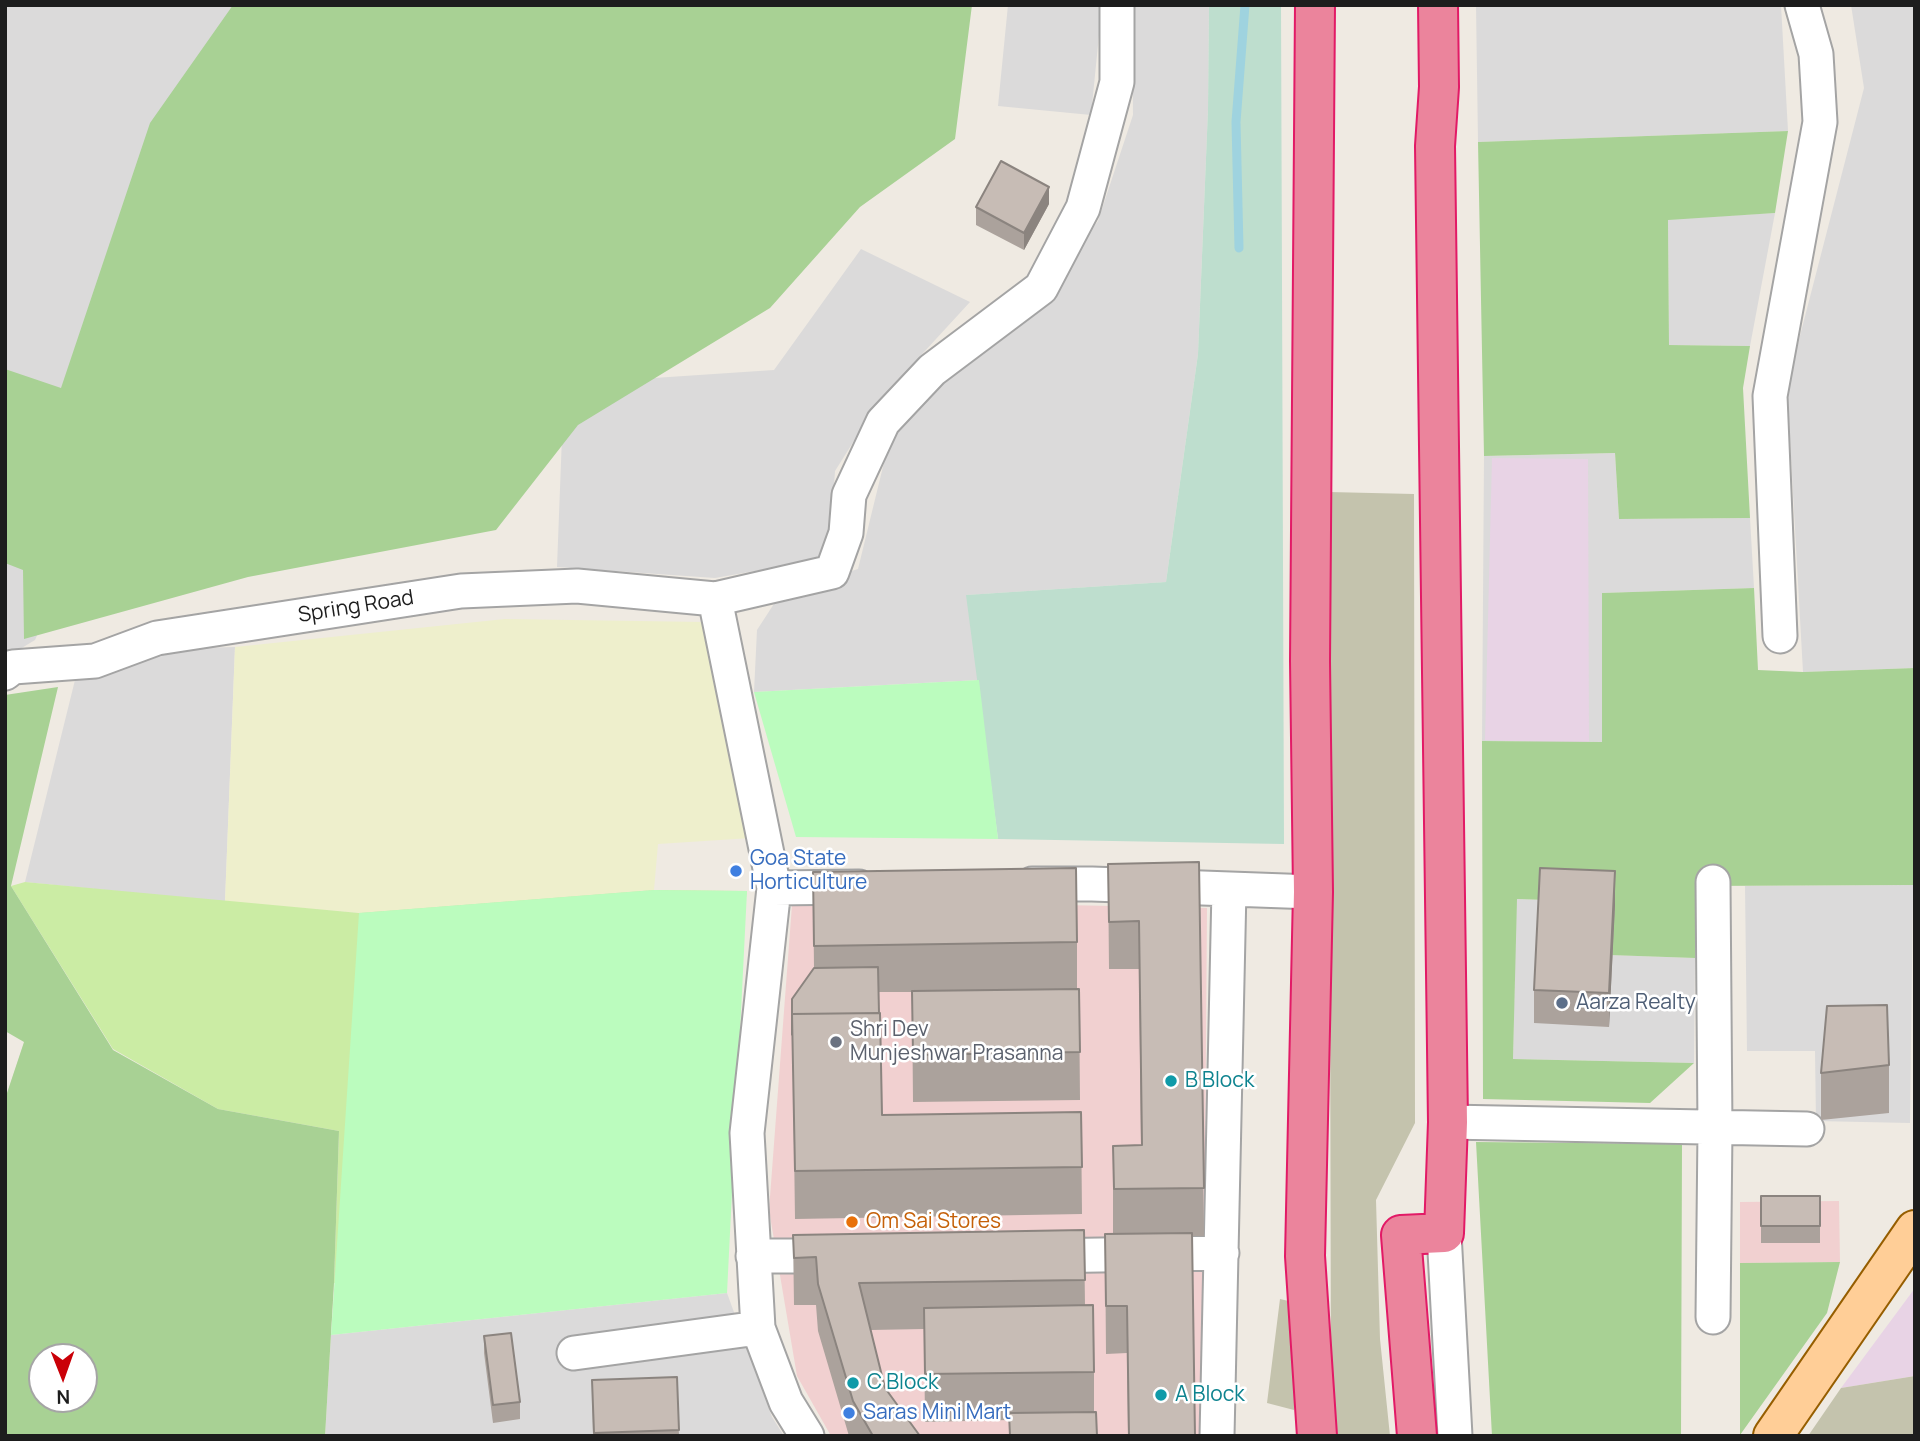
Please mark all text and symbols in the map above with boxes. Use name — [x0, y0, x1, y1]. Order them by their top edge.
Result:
street label: Spring Road — [296, 585, 416, 629]
place label: Goa State Horticulture — [750, 846, 867, 896]
marker: Goa State Horticulture — [728, 863, 744, 879]
place label: Aarza Realty — [1576, 990, 1696, 1016]
marker: Aarza Realty — [1554, 995, 1570, 1011]
place label: Shri Dev Munjeshwar Prasanna — [850, 1017, 1063, 1067]
marker: Shri Dev Munjeshwar Prasanna — [828, 1034, 844, 1050]
place label: B Block — [1185, 1068, 1254, 1094]
marker: B Block — [1163, 1073, 1179, 1089]
place label: Om Sai Stores — [866, 1209, 1001, 1235]
marker: Om Sai Stores — [844, 1214, 860, 1230]
north arrow — [28, 1343, 98, 1413]
place label: C Block — [867, 1370, 938, 1396]
marker: C Block — [845, 1375, 861, 1391]
place label: A Block — [1175, 1382, 1245, 1408]
text: N — [56, 1384, 70, 1410]
marker: A Block — [1153, 1387, 1169, 1403]
place label: Saras Mini Mart — [863, 1400, 1011, 1426]
marker: Saras Mini Mart — [841, 1405, 857, 1421]

